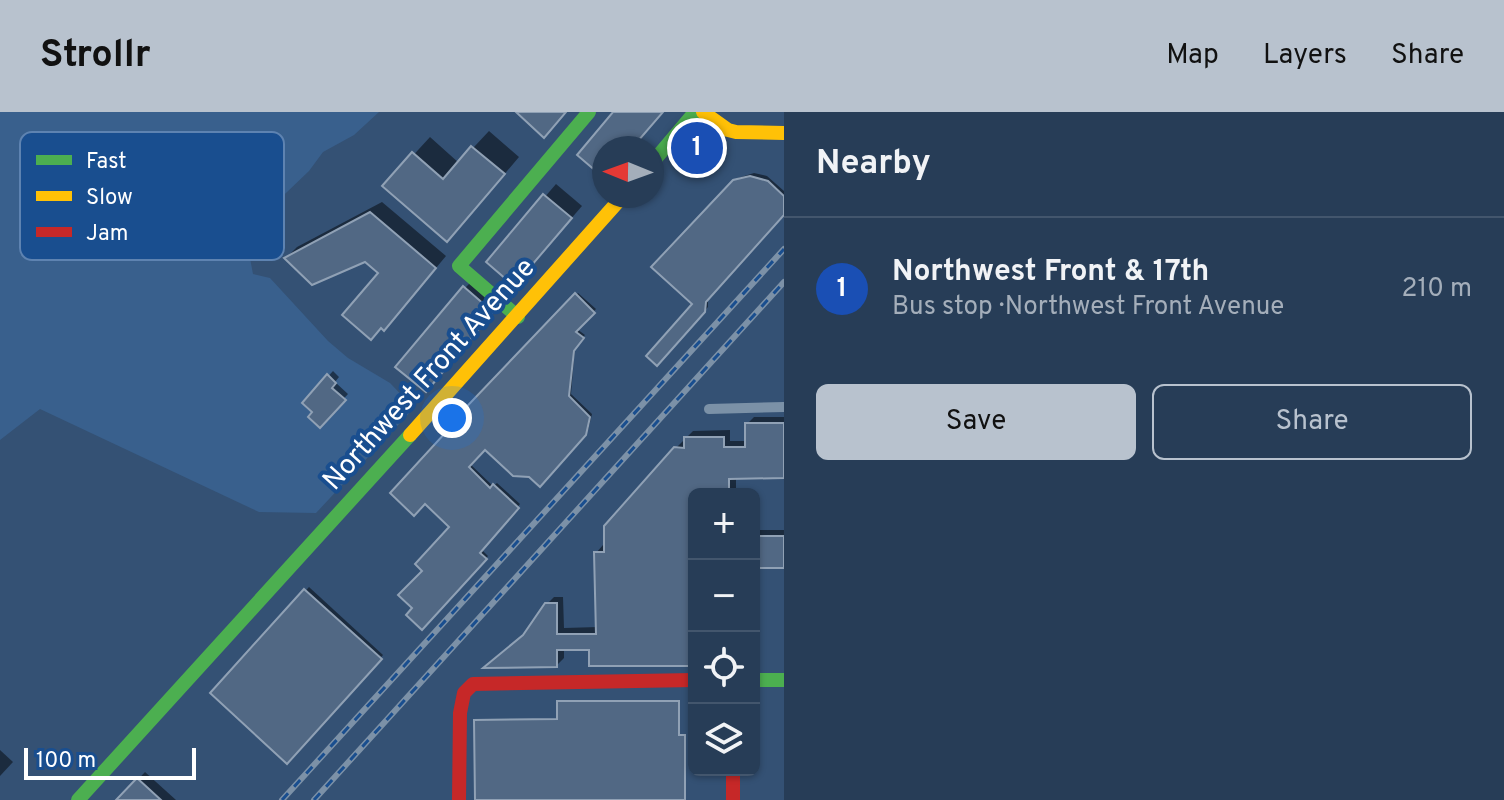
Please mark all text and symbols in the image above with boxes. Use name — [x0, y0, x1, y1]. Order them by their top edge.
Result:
text: Strollr — [40, 32, 151, 81]
text: Map — [1166, 38, 1219, 74]
text: Layers — [1263, 38, 1347, 74]
text: Share — [1391, 38, 1464, 74]
pin: 1 — [671, 118, 723, 178]
legend — [20, 132, 284, 260]
north arrow — [592, 136, 664, 208]
text: Nearby — [816, 143, 931, 186]
text: Fast — [86, 149, 127, 176]
text: Slow — [86, 185, 133, 212]
text: Jam — [86, 221, 129, 248]
street label: Northwest Front Avenue — [316, 251, 544, 499]
text: Northwest Front & 17th — [892, 254, 1209, 291]
text: 1 — [837, 273, 847, 306]
text: 210 m — [1402, 273, 1472, 306]
text: Bus stop · Northwest Front Avenue — [892, 291, 1284, 324]
button: Save — [816, 384, 1136, 460]
button: Share — [1152, 384, 1472, 460]
your location — [432, 398, 472, 438]
map controls — [688, 488, 760, 776]
button: + — [688, 488, 760, 560]
button: − — [688, 560, 760, 632]
button: locate — [688, 632, 760, 704]
button: layers — [688, 704, 760, 776]
scale bar — [24, 744, 196, 780]
text: 100 m — [36, 748, 96, 775]

